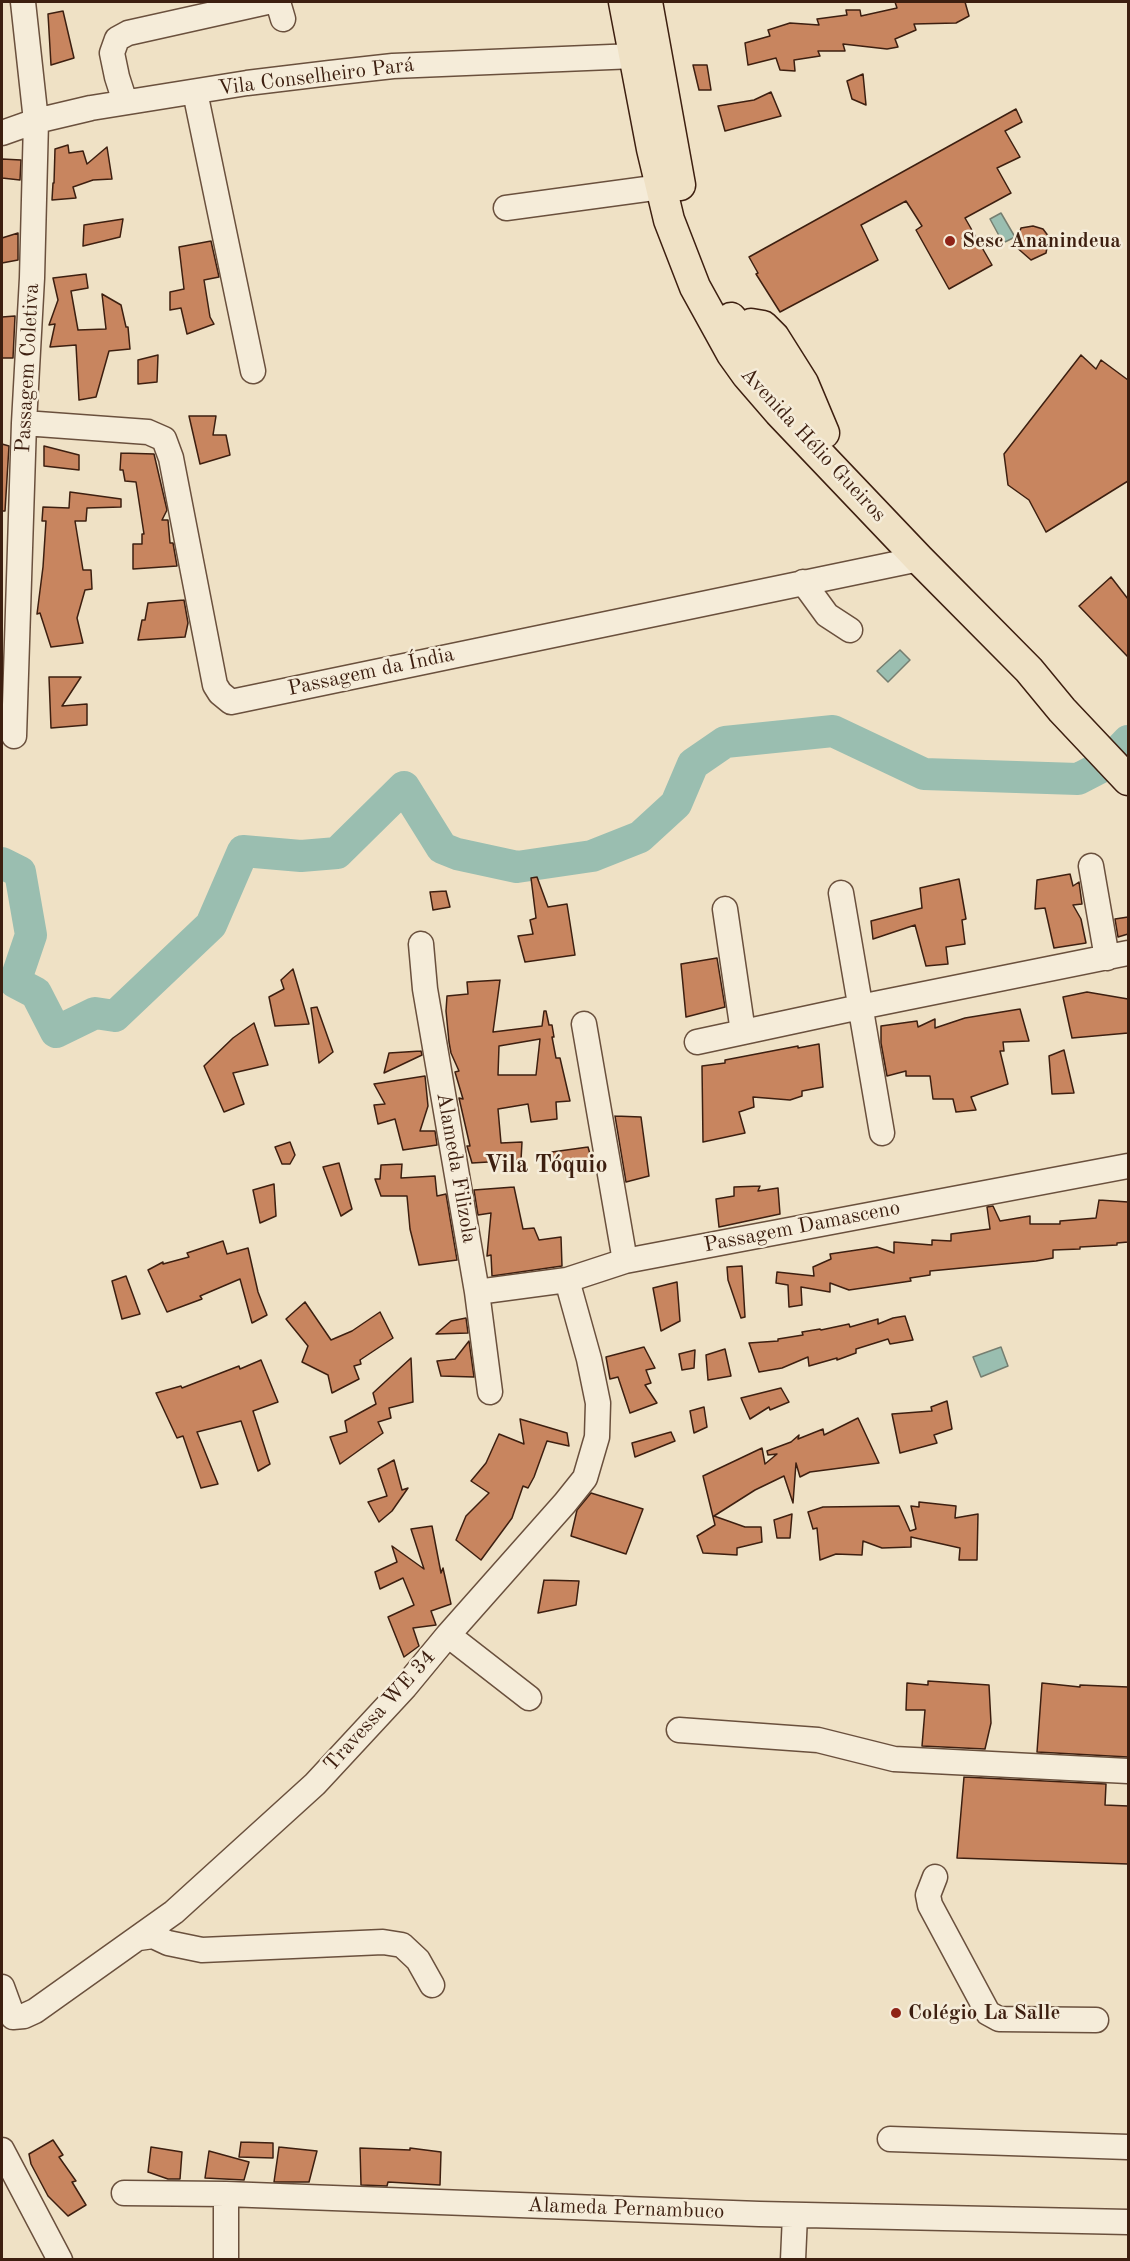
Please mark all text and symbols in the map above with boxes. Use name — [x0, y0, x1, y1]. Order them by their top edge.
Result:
street label: Vila Conselheiro Pará — [216, 52, 416, 102]
place label: Sesc Ananindeua — [962, 228, 1121, 254]
marker: Sesc Ananindeua — [943, 234, 957, 248]
street label: Passagem Coletiva — [11, 283, 45, 453]
street label: Avenida Hélio Gueiros — [735, 362, 891, 528]
street label: Passagem da Índia — [285, 642, 457, 702]
street label: Alameda Filizola — [430, 1091, 482, 1245]
district label: Vila Tóquio — [484, 1152, 608, 1180]
street label: Passagem Damasceno — [702, 1196, 902, 1258]
street label: Travessa WE 34 — [319, 1645, 441, 1777]
place label: Colégio La Salle — [908, 2000, 1060, 2026]
marker: Colégio La Salle — [889, 2006, 903, 2020]
street label: Alameda Pernambuco — [527, 2193, 725, 2225]

